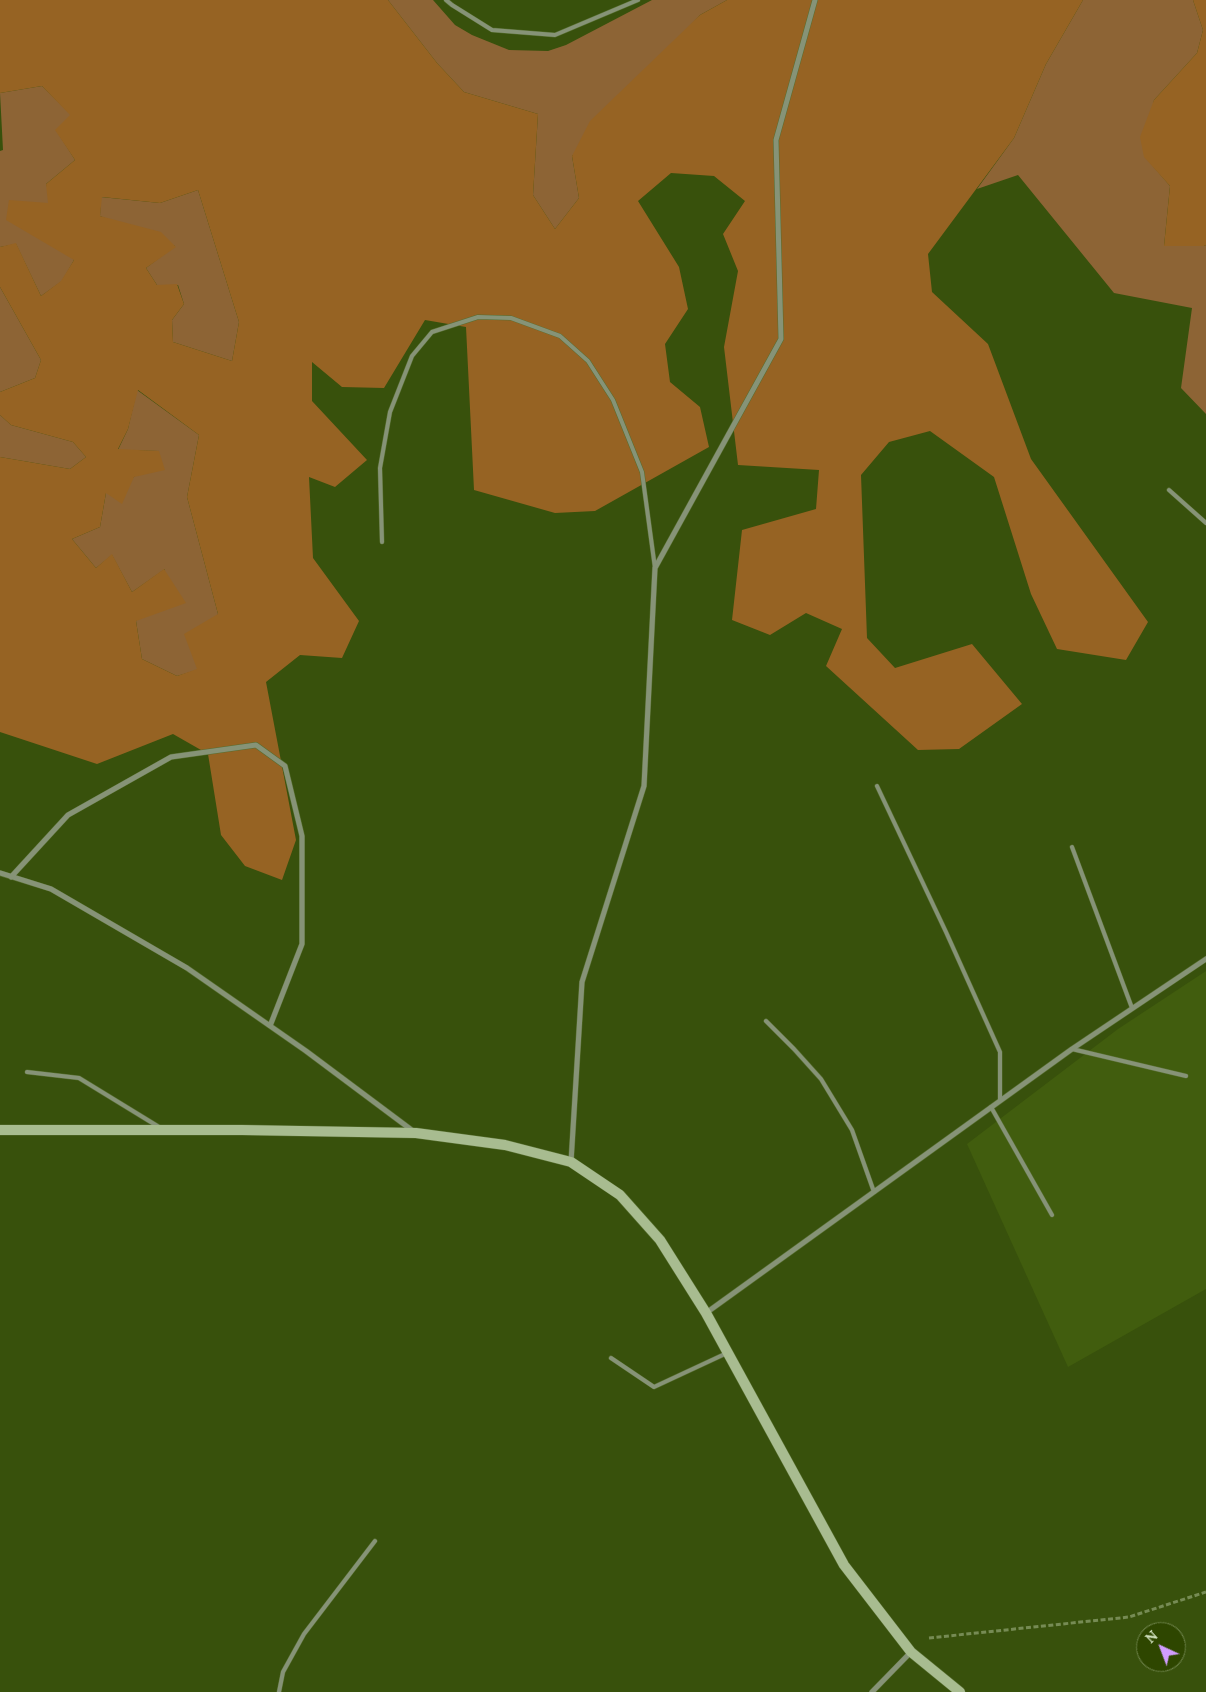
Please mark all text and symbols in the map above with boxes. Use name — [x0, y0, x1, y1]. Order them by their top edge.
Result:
north arrow — [1136, 1622, 1186, 1672]
text: N — [1141, 1626, 1162, 1647]

